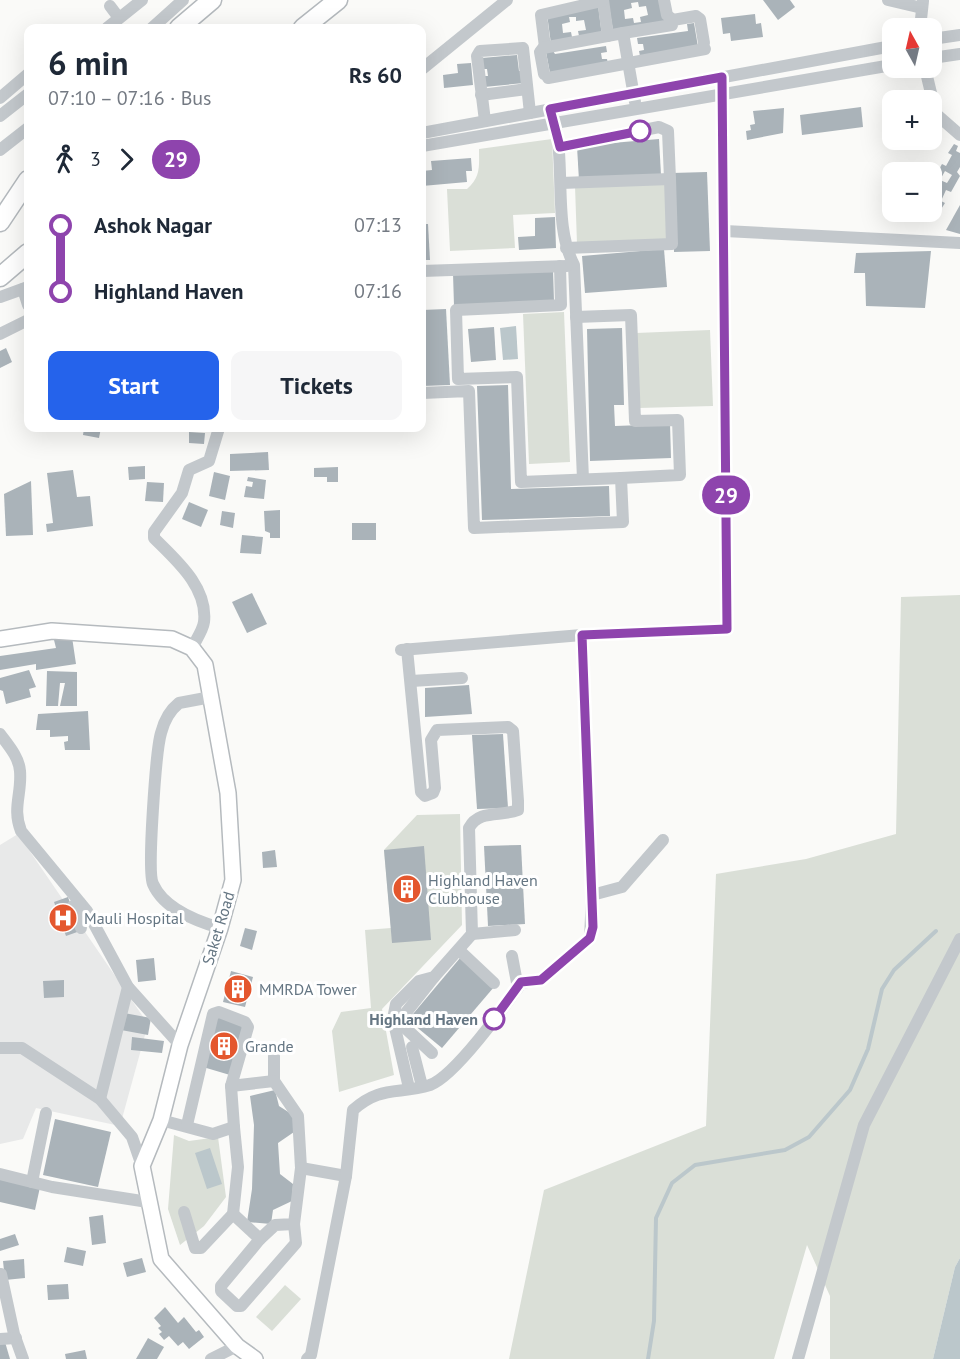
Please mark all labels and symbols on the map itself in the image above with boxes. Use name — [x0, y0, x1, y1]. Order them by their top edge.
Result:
north arrow — [882, 18, 942, 78]
unlabelled marker — [629, 120, 651, 142]
line badge: 29 — [699, 476, 753, 514]
place label: Highland Haven Clubhouse — [428, 870, 538, 908]
building icon: Highland Haven Clubhouse — [391, 873, 423, 905]
street label: Saket Road — [197, 889, 239, 967]
hospital icon: Mauli Hospital — [47, 902, 79, 934]
place label: Mauli Hospital — [84, 908, 184, 928]
building icon: MMRDA Tower — [222, 973, 254, 1005]
place label: MMRDA Tower — [259, 979, 357, 999]
marker: Highland Haven — [483, 1008, 505, 1030]
place label: Highland Haven — [369, 1009, 478, 1029]
building icon: Grande — [208, 1030, 240, 1062]
place label: Grande — [245, 1036, 294, 1056]

